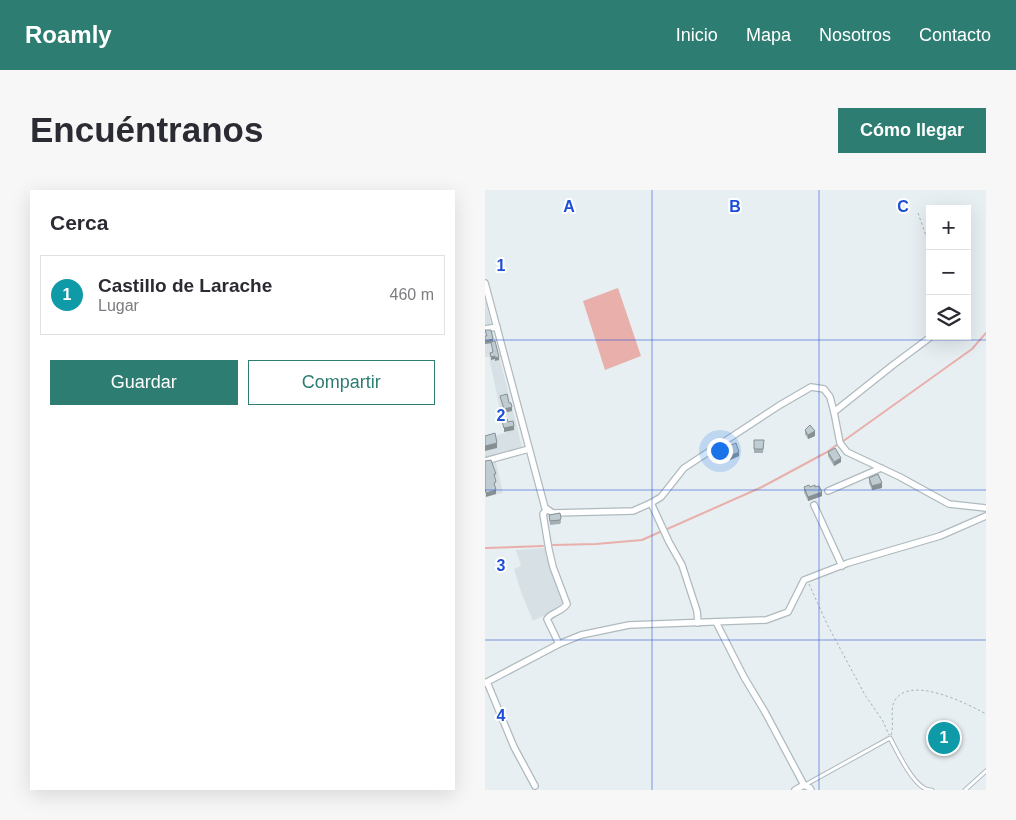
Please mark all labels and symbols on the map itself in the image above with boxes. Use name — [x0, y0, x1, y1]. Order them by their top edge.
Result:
text: A — [563, 198, 575, 215]
text: B — [729, 198, 741, 215]
text: C — [897, 198, 909, 215]
text: 1 — [497, 257, 506, 274]
text: 2 — [497, 407, 506, 424]
your location — [707, 438, 733, 464]
text: 3 — [497, 557, 506, 574]
text: 4 — [497, 707, 506, 724]
pin: 1 — [928, 719, 960, 757]

